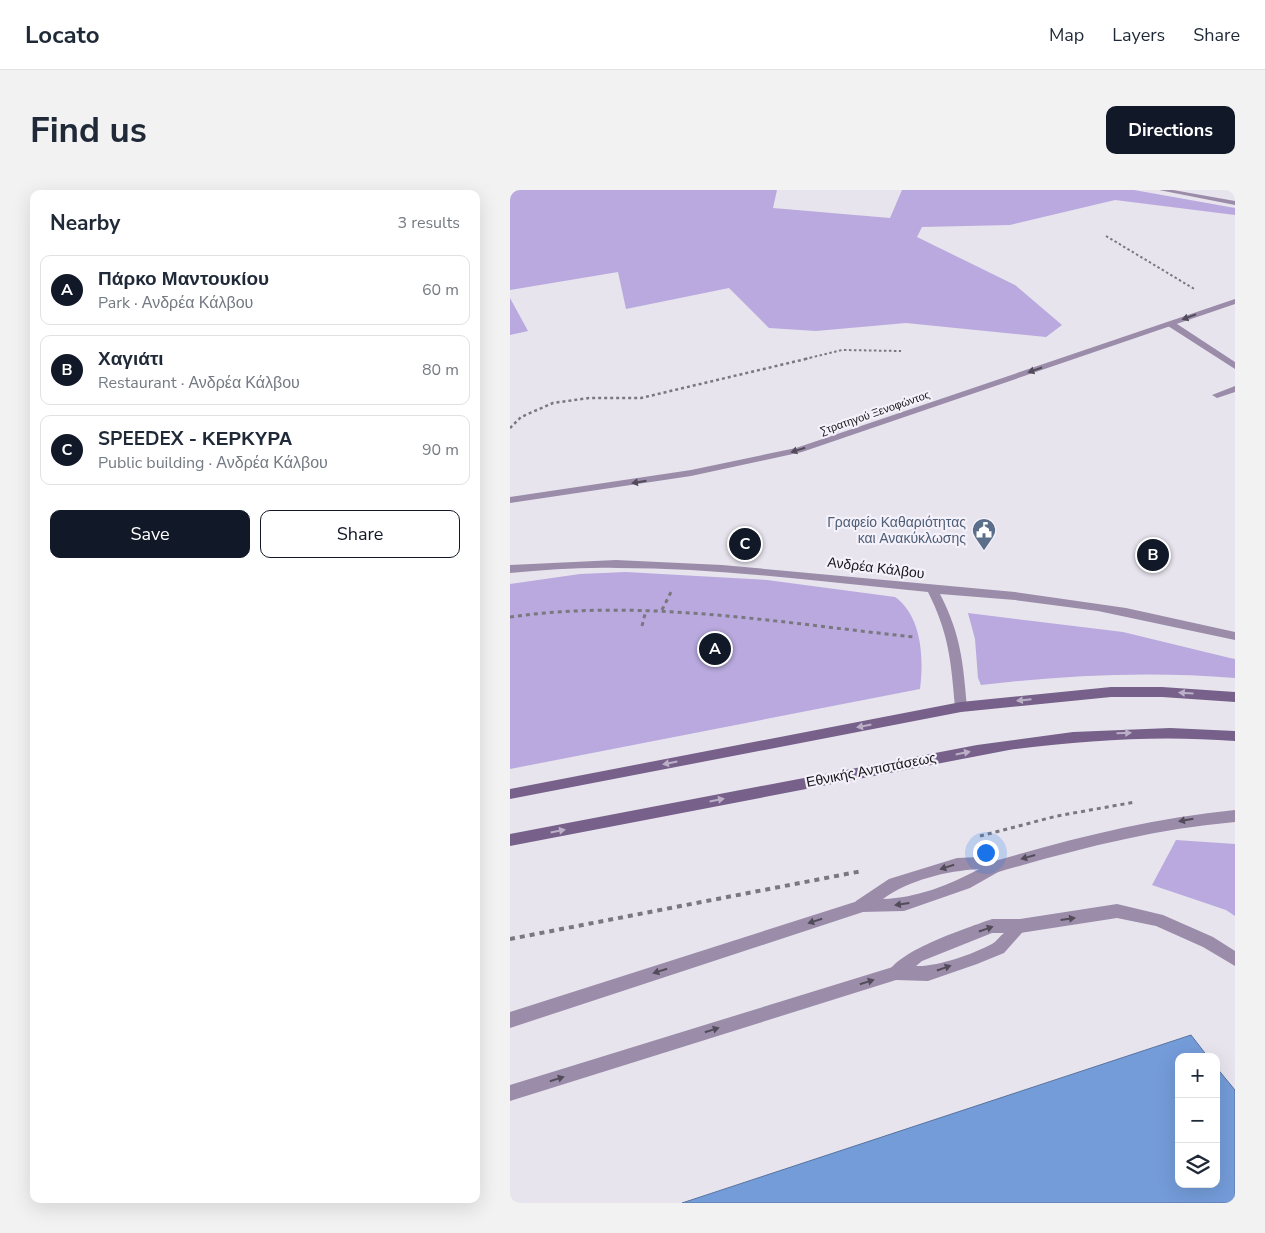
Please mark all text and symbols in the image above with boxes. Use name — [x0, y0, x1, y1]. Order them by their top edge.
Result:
text: Locato — [25, 19, 100, 51]
text: Map — [1049, 23, 1084, 47]
text: Layers — [1112, 23, 1165, 47]
text: Share — [1193, 23, 1240, 47]
button: Directions — [1106, 106, 1235, 154]
text: Find us — [30, 107, 147, 154]
text: Nearby — [50, 209, 120, 237]
text: 3 results — [398, 212, 460, 234]
text: Πάρκο Μαντουκίου — [98, 266, 269, 292]
text: A — [61, 279, 73, 301]
text: 60 m — [422, 279, 459, 301]
text: Park · Ανδρέα Κάλβου — [98, 292, 253, 314]
one-way arrow — [1181, 313, 1196, 321]
text: Χαγιάτι — [98, 346, 164, 372]
text: B — [61, 359, 73, 381]
text: 80 m — [422, 359, 459, 381]
one-way arrow — [1028, 367, 1043, 374]
text: Restaurant · Ανδρέα Κάλβου — [98, 372, 300, 394]
street label: Στρατηγού Ξενοφώντος — [818, 387, 932, 439]
text: SPEEDEX - ΚΕΡΚΥΡΑ — [98, 426, 293, 452]
text: C — [62, 439, 72, 461]
text: 90 m — [422, 439, 459, 461]
one-way arrow — [791, 446, 806, 454]
text: Public building · Ανδρέα Κάλβου — [98, 452, 328, 474]
one-way arrow — [631, 478, 647, 486]
button: Save — [50, 510, 250, 558]
button: Share — [260, 510, 460, 558]
place label: Γραφείο Καθαριότητας και Ανακύκλωσης — [827, 513, 966, 548]
public building icon: Γραφείο Καθαριότητας και Ανακύκλωσης — [971, 517, 997, 551]
pin: C — [729, 525, 761, 563]
pin: B — [1137, 536, 1169, 574]
street label: Ανδρέα Κάλβου — [826, 553, 926, 583]
pin: A — [699, 630, 731, 668]
one-way arrow — [1178, 689, 1194, 697]
one-way arrow — [1016, 696, 1032, 704]
one-way arrow — [856, 722, 872, 730]
one-way arrow — [1116, 729, 1132, 737]
street label: Εθνικής Αντιστάσεως — [805, 748, 938, 792]
one-way arrow — [955, 748, 971, 756]
one-way arrow — [662, 760, 678, 768]
one-way arrow — [710, 796, 725, 804]
one-way arrow — [1178, 817, 1194, 825]
one-way arrow — [550, 827, 565, 835]
your location — [973, 840, 999, 866]
one-way arrow — [1021, 854, 1036, 862]
one-way arrow — [939, 863, 954, 871]
one-way arrow — [893, 900, 909, 908]
one-way arrow — [1061, 914, 1077, 922]
one-way arrow — [807, 918, 822, 926]
one-way arrow — [979, 925, 994, 933]
one-way arrow — [936, 964, 951, 972]
one-way arrow — [652, 967, 667, 975]
one-way arrow — [859, 977, 874, 985]
one-way arrow — [704, 1026, 719, 1034]
map controls — [1175, 1053, 1220, 1188]
button: + — [1175, 1053, 1220, 1098]
one-way arrow — [549, 1074, 564, 1082]
button: − — [1175, 1098, 1220, 1143]
button: layers — [1175, 1143, 1220, 1188]

